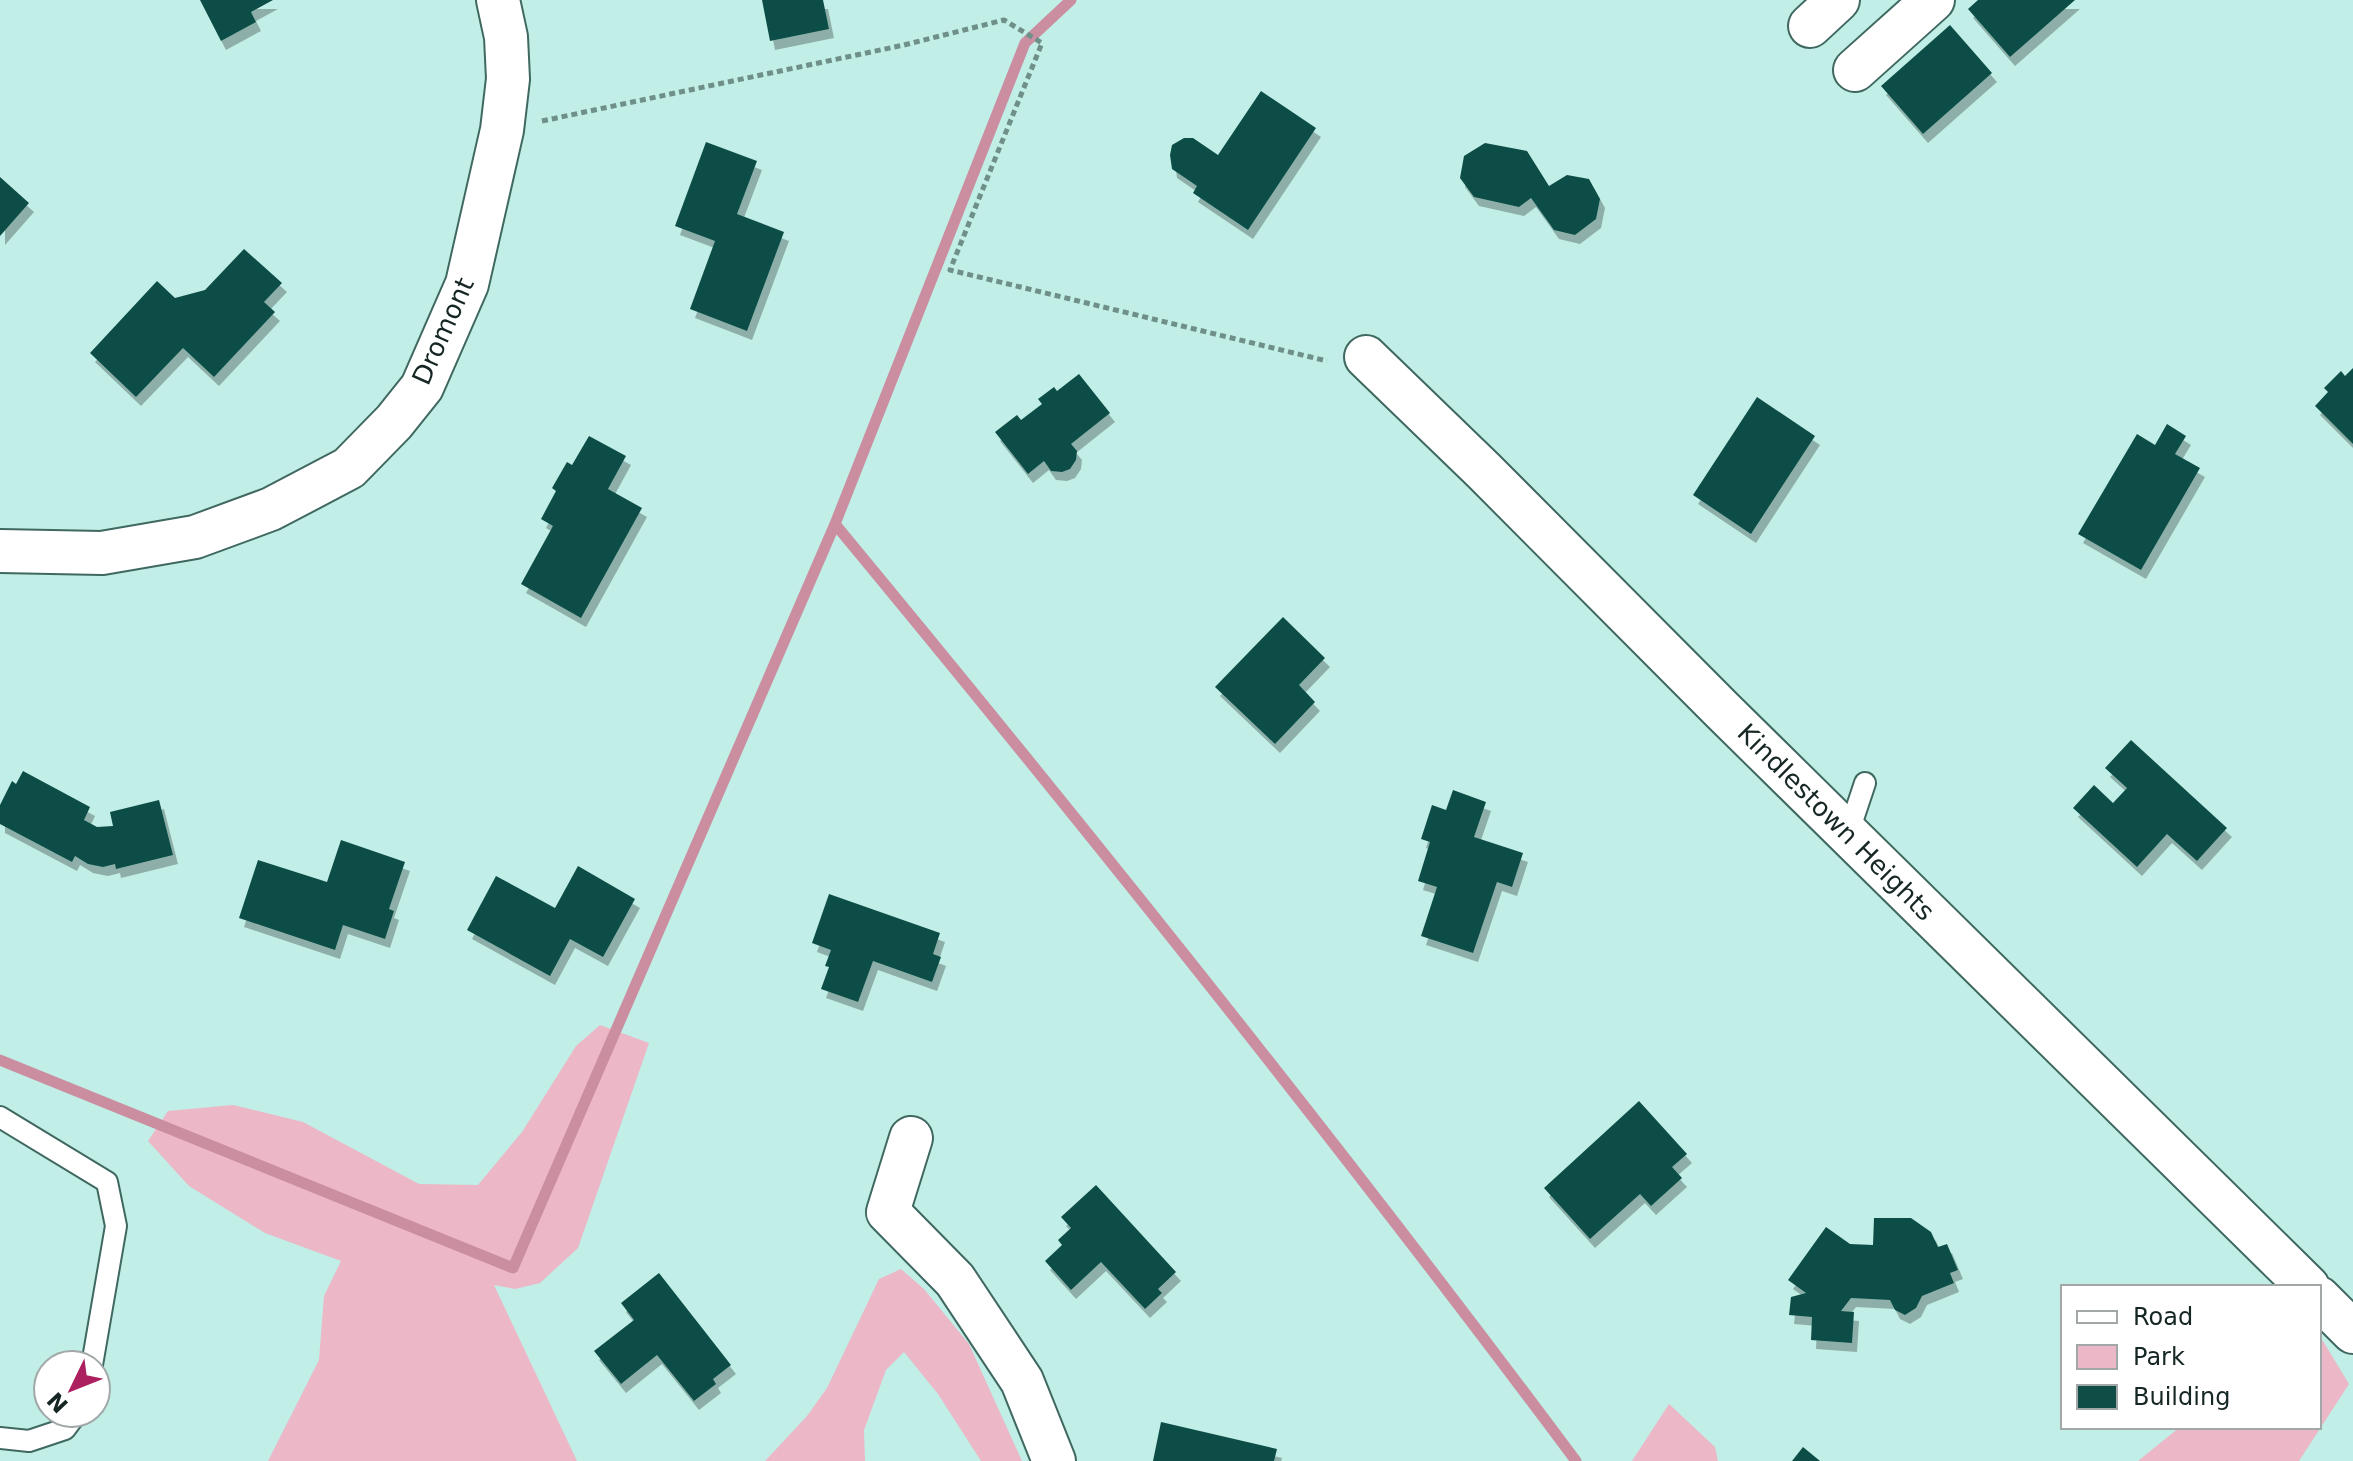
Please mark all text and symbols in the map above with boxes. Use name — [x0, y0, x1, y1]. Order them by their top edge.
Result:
street label: Dromont — [406, 273, 480, 389]
street label: Kindlestown Heights — [1731, 717, 1941, 927]
legend — [2061, 1285, 2321, 1429]
text: Road — [2133, 1303, 2193, 1331]
text: Park — [2133, 1343, 2185, 1371]
north arrow — [32, 1349, 112, 1429]
text: Building — [2133, 1383, 2230, 1411]
text: N — [42, 1387, 73, 1418]

